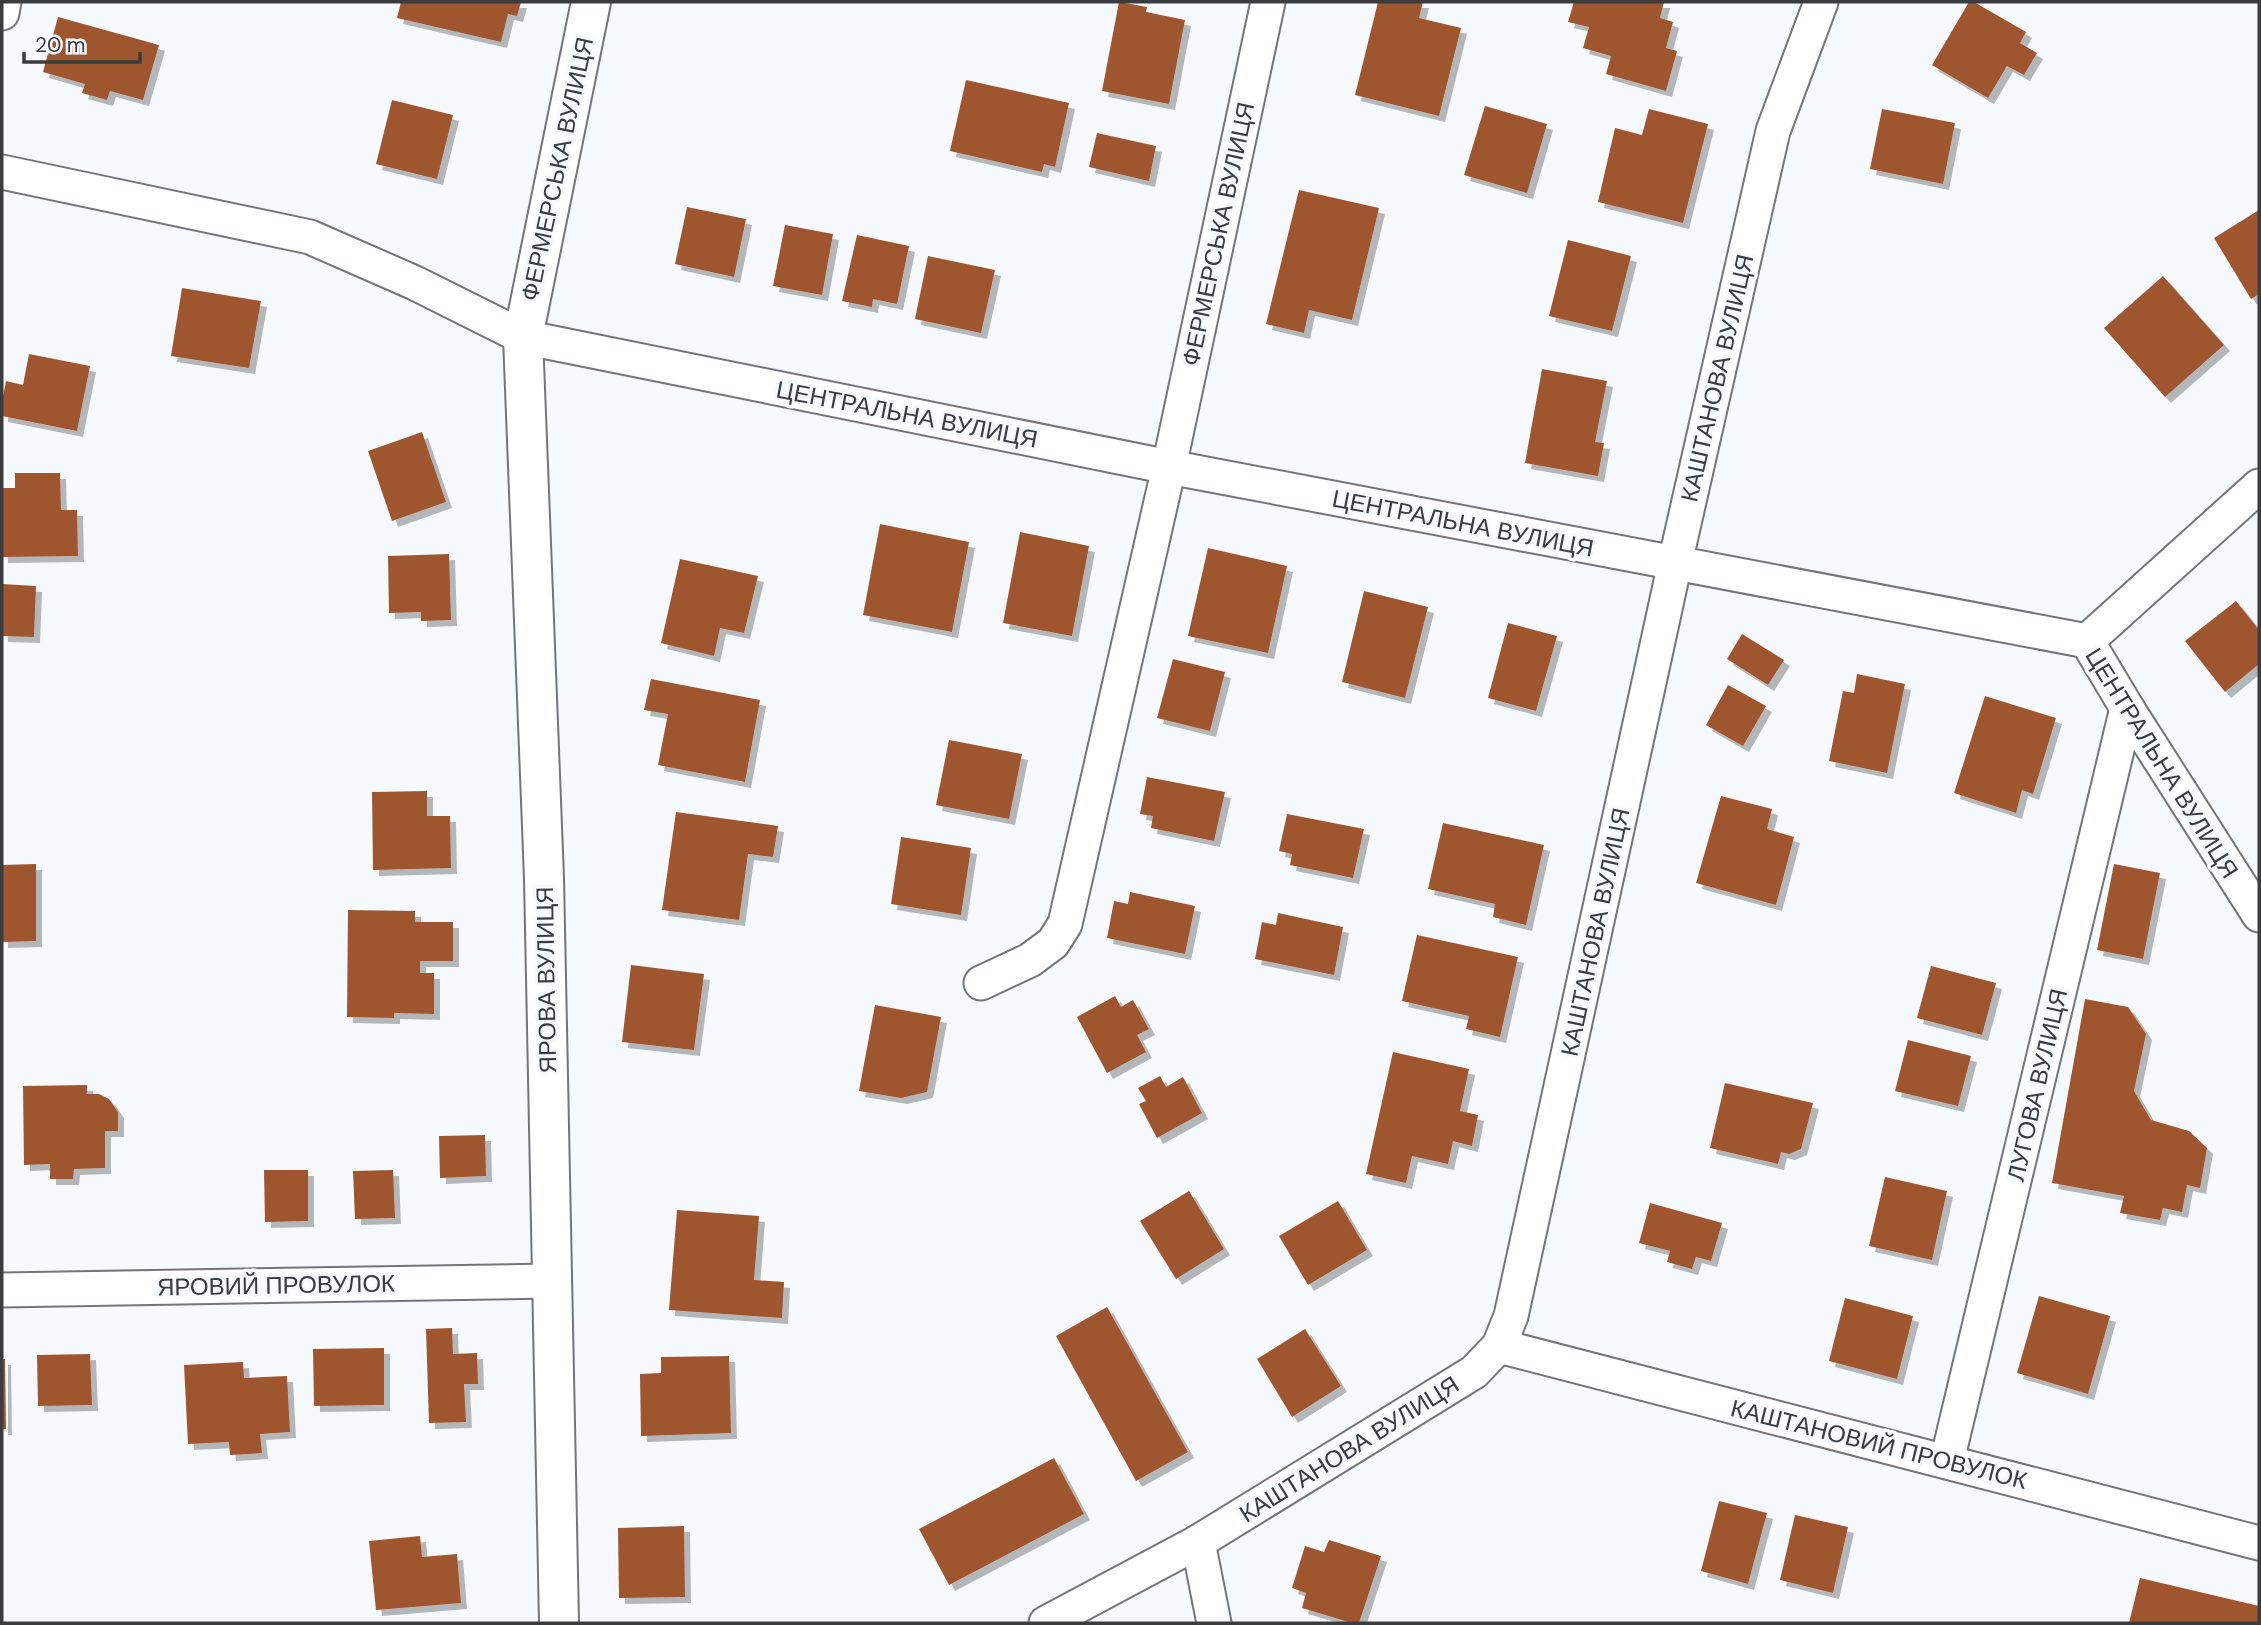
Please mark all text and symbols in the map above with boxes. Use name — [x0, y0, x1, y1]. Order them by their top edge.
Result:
scale bar — [24, 21, 140, 65]
text: 20 m — [35, 31, 86, 59]
street label: ФЕРМЕРСЬКА ВУЛИЦЯ — [514, 34, 600, 304]
street label: ФЕРМЕРСЬКА ВУЛИЦЯ — [1175, 99, 1261, 369]
street label: КАШТАНОВА ВУЛИЦЯ — [1673, 251, 1761, 505]
street label: ЦЕНТРАЛЬНА ВУЛИЦЯ — [774, 373, 1040, 455]
street label: ЦЕНТРАЛЬНА ВУЛИЦЯ — [1330, 482, 1596, 564]
street label: ЦЕНТРАЛЬНА ВУЛИЦЯ — [2078, 642, 2246, 884]
street label: КАШТАНОВА ВУЛИЦЯ — [1554, 805, 1636, 1059]
street label: ЯРОВА ВУЛИЦЯ — [529, 886, 563, 1074]
street label: ЛУГОВА ВУЛИЦЯ — [2000, 986, 2074, 1184]
street label: ЯРОВИЙ ПРОВУЛОК — [157, 1267, 395, 1303]
street label: КАШТАНОВА ВУЛИЦЯ — [1233, 1369, 1465, 1529]
street label: КАШТАНОВИЙ ПРОВУЛОК — [1728, 1392, 2030, 1496]

